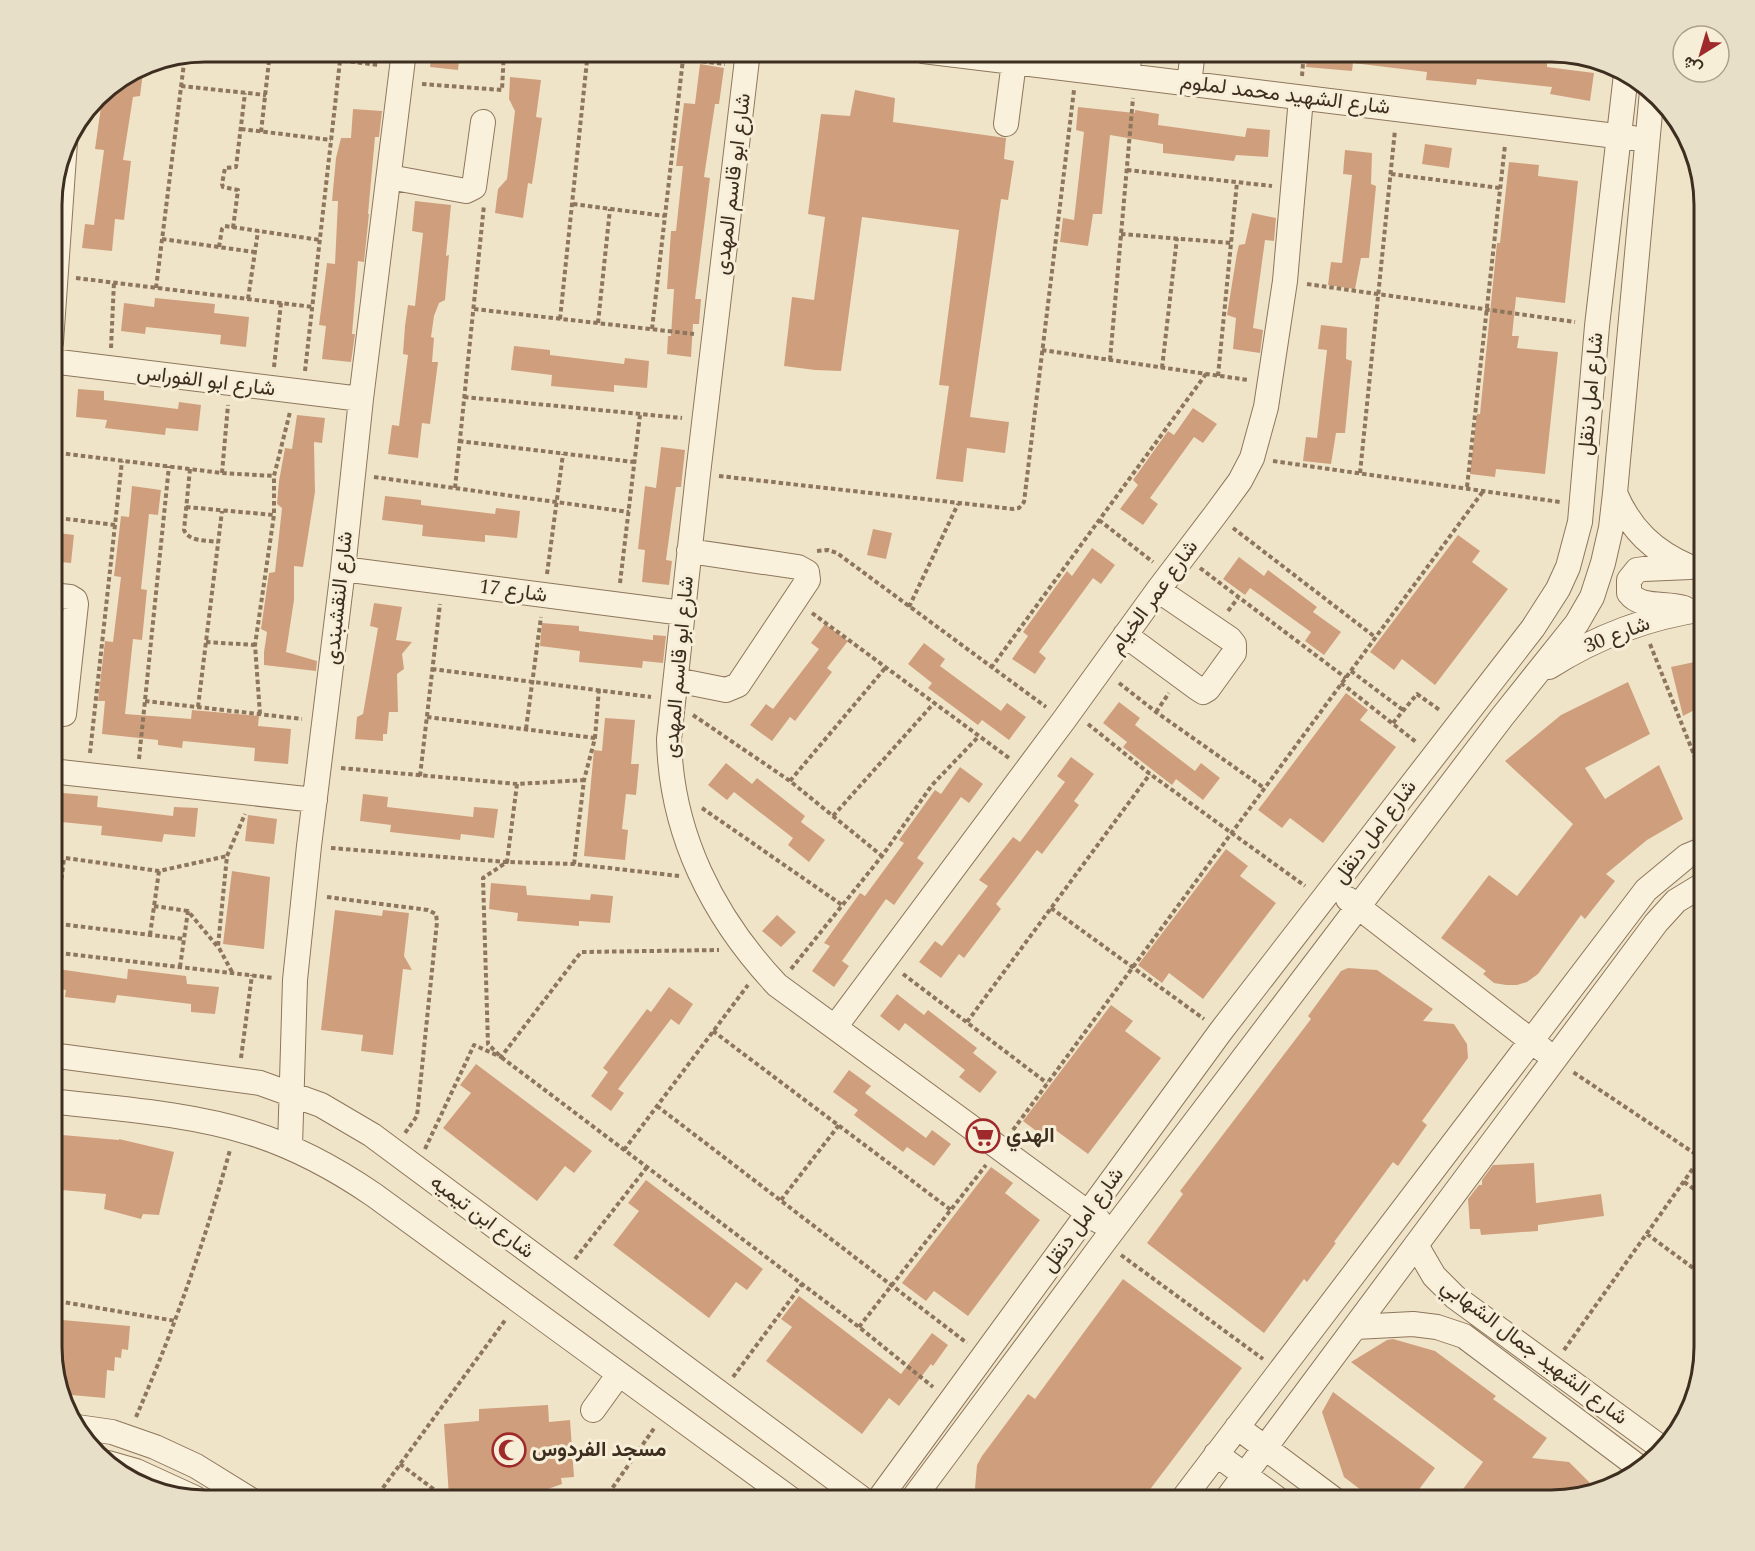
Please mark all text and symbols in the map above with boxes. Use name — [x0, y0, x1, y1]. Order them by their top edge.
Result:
north arrow — [1671, 24, 1731, 84]
text: ش — [1678, 50, 1707, 81]
street label: شارع الشهيد محمد لملوم — [1178, 66, 1392, 124]
street label: شارع ابو قاسم المهدى — [706, 91, 760, 277]
street label: شارع امل دنقل — [1570, 331, 1612, 457]
street label: شارع ابو الفوراس — [135, 357, 277, 405]
street label: شارع النقشبندى — [316, 530, 362, 666]
street label: شارع عمر الخيام — [1101, 533, 1207, 661]
street label: شارع 17 — [477, 570, 549, 612]
street label: شارع ابو قاسم المهدى — [655, 575, 703, 759]
street label: شارع 30 — [1579, 608, 1655, 662]
street label: شارع امل دنقل — [1325, 773, 1425, 891]
supermarket icon: الهدي — [965, 1118, 1001, 1154]
place label: الهدي — [1006, 1120, 1055, 1152]
street label: شارع امل دنقل — [1034, 1161, 1132, 1279]
street label: شارع ابن تيميه — [423, 1167, 541, 1267]
street label: شارع الشهيد جمال الشهابي — [1434, 1271, 1634, 1433]
mosque icon: مسجد الفردوس — [491, 1432, 527, 1468]
place label: مسجد الفردوس — [532, 1434, 666, 1466]

